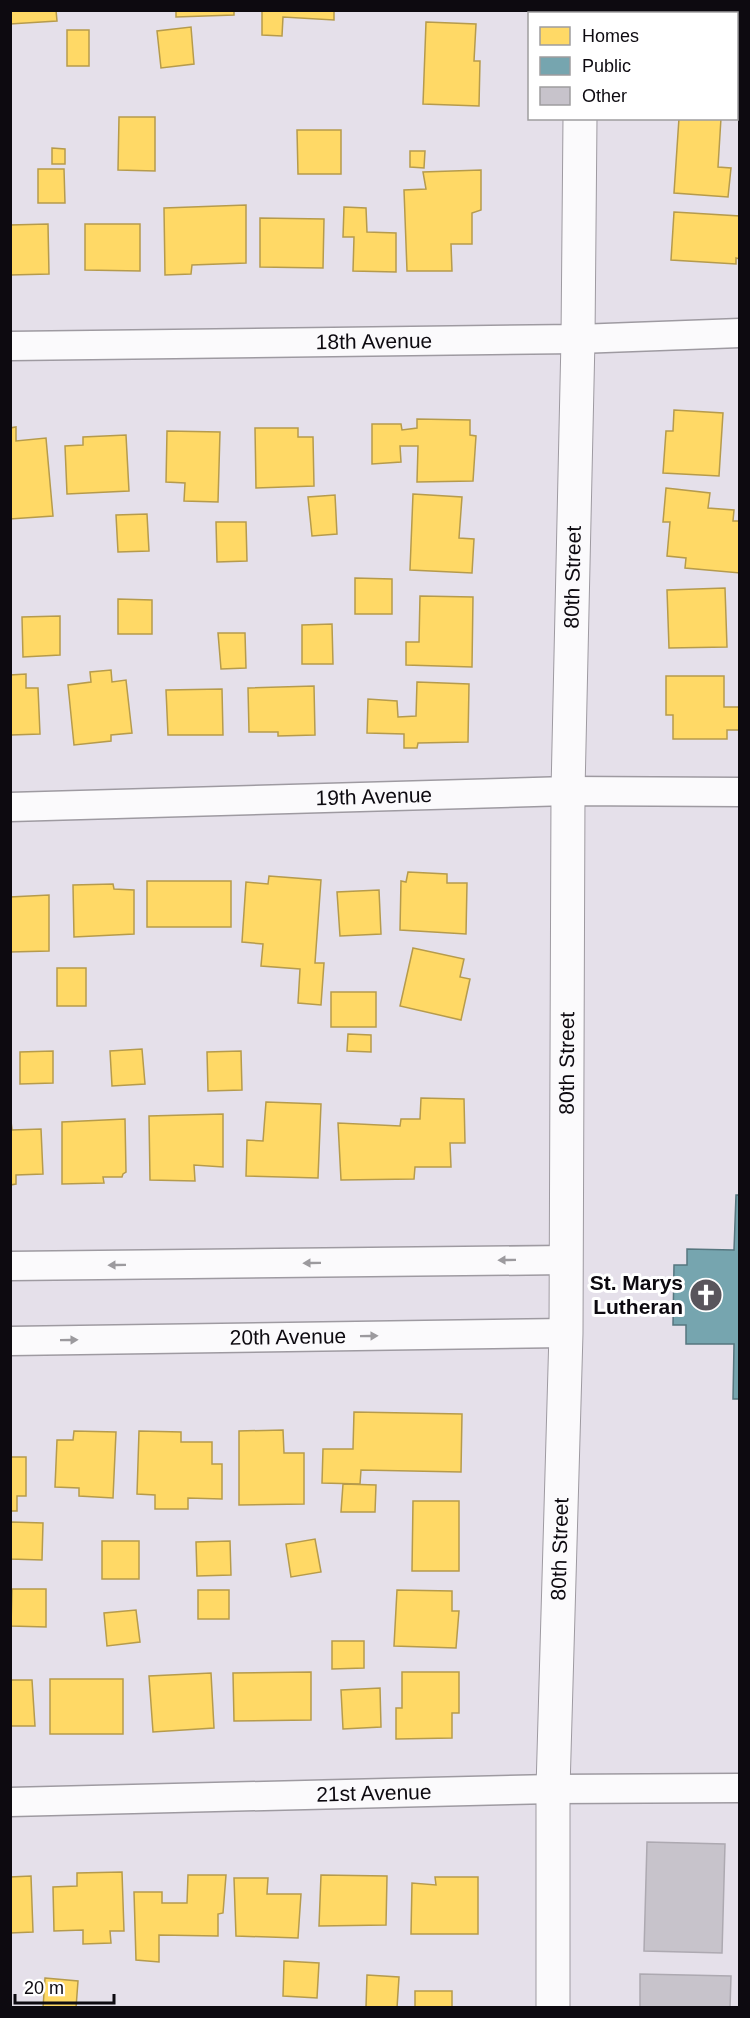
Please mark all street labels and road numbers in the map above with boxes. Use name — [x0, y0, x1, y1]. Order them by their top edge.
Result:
street label: 18th Avenue — [316, 329, 432, 353]
street label: 80th Street — [560, 525, 585, 629]
street label: 19th Avenue — [315, 783, 432, 809]
street label: 80th Street — [555, 1012, 578, 1115]
street label: 20th Avenue — [230, 1324, 346, 1349]
street label: 80th Street — [546, 1497, 572, 1601]
street label: 21st Avenue — [316, 1780, 432, 1806]

